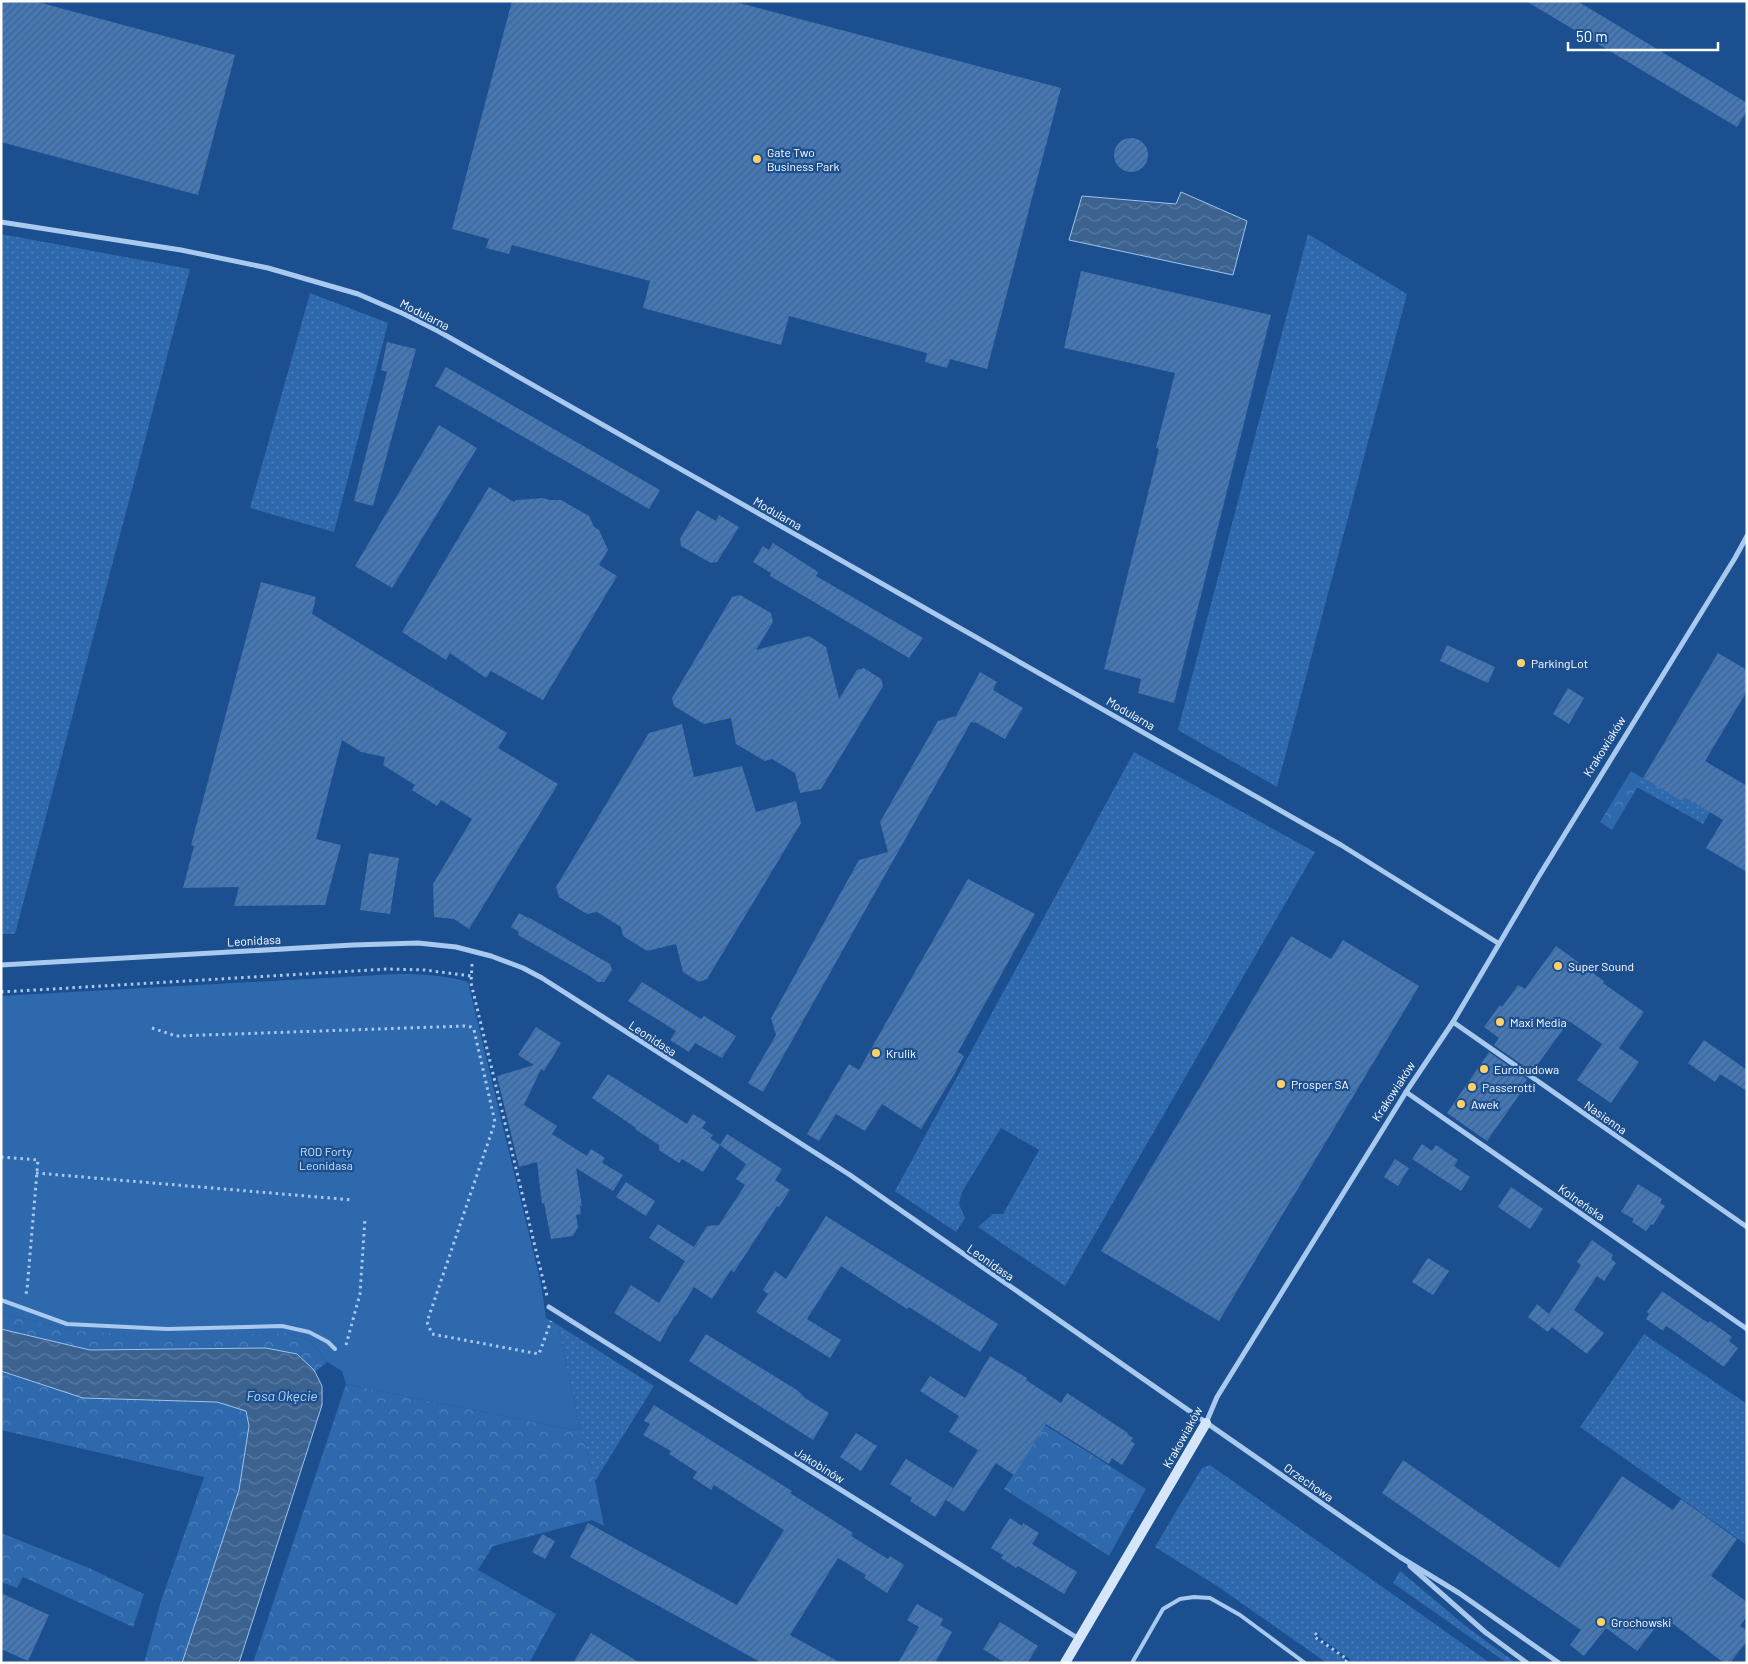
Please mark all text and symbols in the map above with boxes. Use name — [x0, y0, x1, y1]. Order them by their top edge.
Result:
scale bar — [1568, 20, 1718, 52]
text: 50 m — [1576, 27, 1608, 45]
place label: Gate Two Business Park — [767, 145, 840, 173]
marker: Gate Two Business Park — [751, 153, 763, 165]
street label: Modularna — [398, 296, 452, 332]
street label: Modularna — [751, 493, 805, 533]
place label: ParkingLot — [1531, 656, 1588, 670]
marker: ParkingLot — [1515, 657, 1527, 669]
street label: Modularna — [1104, 693, 1158, 733]
street label: Krakowiaków — [1580, 713, 1628, 779]
street label: Leonidasa — [227, 932, 281, 948]
place label: Super Sound — [1568, 959, 1634, 973]
marker: Super Sound — [1552, 960, 1564, 972]
place label: Maxi Media — [1510, 1015, 1567, 1029]
marker: Maxi Media — [1494, 1016, 1506, 1028]
street label: Leonidasa — [627, 1017, 679, 1059]
place label: Krulik — [886, 1046, 916, 1060]
marker: Krulik — [870, 1047, 882, 1059]
street label: Krakowiaków — [1369, 1058, 1418, 1123]
place label: Eurobudowa — [1494, 1062, 1559, 1076]
marker: Eurobudowa — [1478, 1063, 1490, 1075]
place label: Prosper SA — [1291, 1077, 1349, 1091]
marker: Prosper SA — [1275, 1078, 1287, 1090]
place label: Passerotti — [1482, 1080, 1536, 1094]
marker: Passerotti — [1466, 1081, 1478, 1093]
place label: Awek — [1471, 1097, 1499, 1111]
street label: Nasienna — [1582, 1097, 1630, 1137]
marker: Awek — [1455, 1098, 1467, 1110]
park label: ROD Forty Leonidasa — [299, 1144, 353, 1172]
street label: Kolneńska — [1556, 1181, 1608, 1223]
street label: Leonidasa — [965, 1241, 1017, 1283]
water label: Fosa Okęcie — [246, 1387, 318, 1404]
street label: Krakowiaków — [1159, 1403, 1205, 1470]
street label: Jakobinów — [792, 1444, 848, 1486]
street label: Orzechowa — [1282, 1460, 1336, 1504]
place label: Grochowski — [1611, 1615, 1671, 1629]
marker: Grochowski — [1595, 1616, 1607, 1628]

